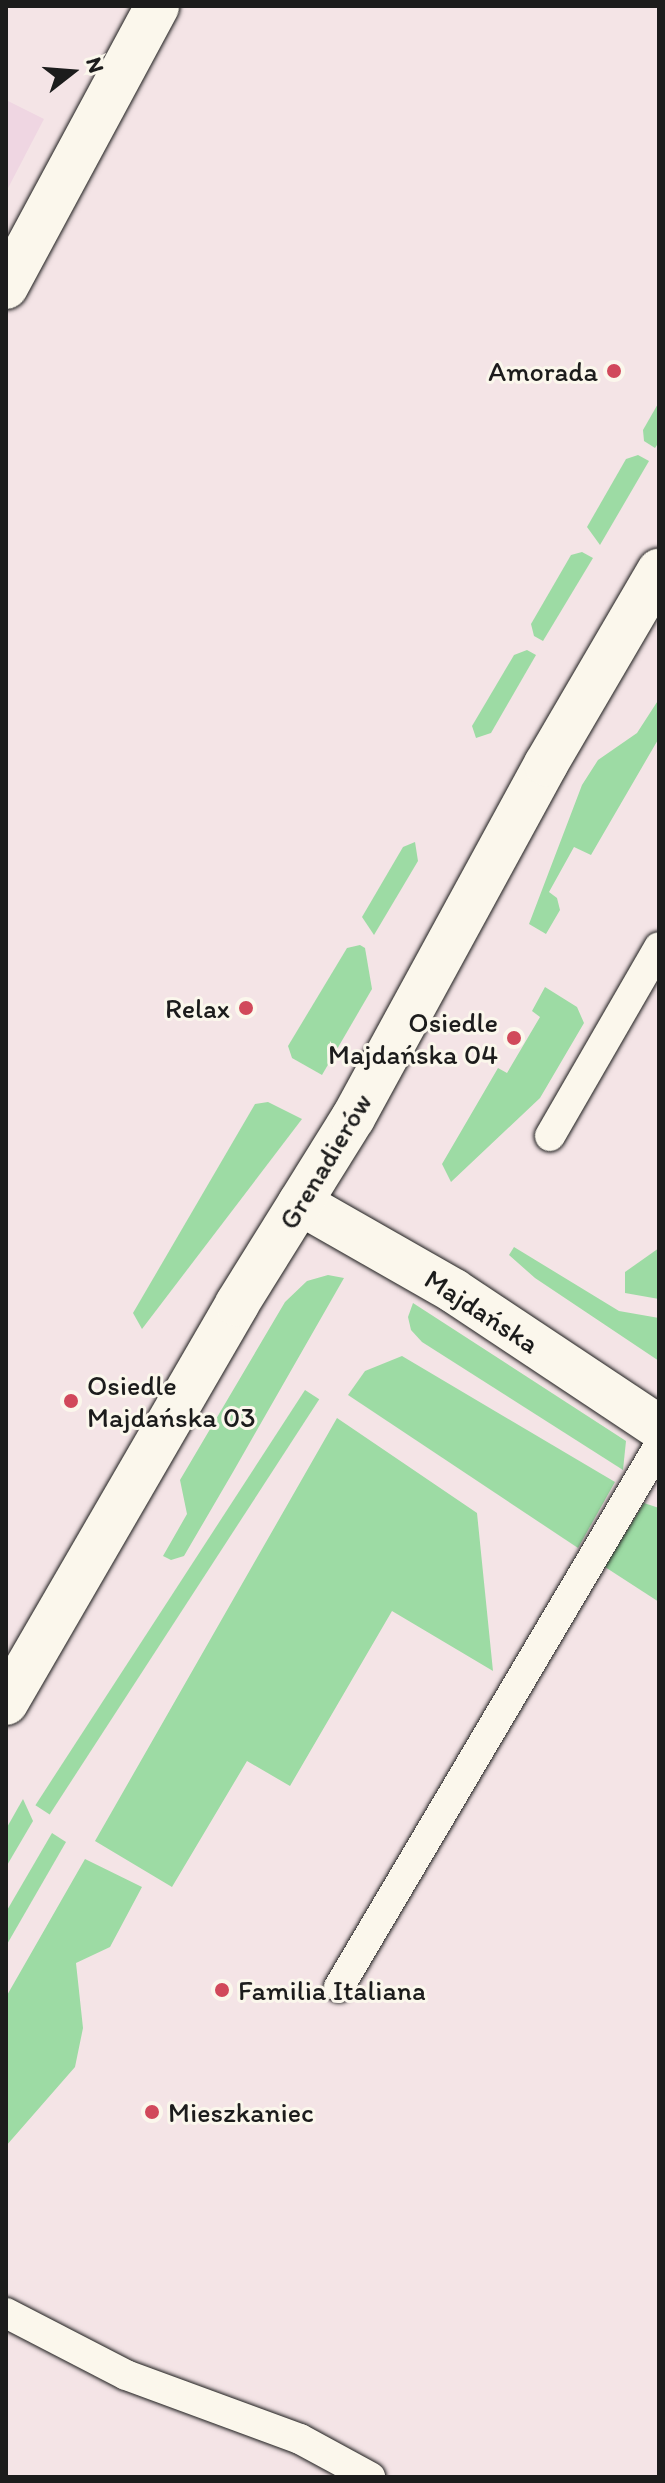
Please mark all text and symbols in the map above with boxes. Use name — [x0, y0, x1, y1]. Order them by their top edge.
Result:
north arrow — [32, 32, 112, 112]
text: N — [80, 54, 111, 76]
place label: Amorada — [488, 354, 598, 388]
marker: Amorada — [605, 362, 623, 380]
place label: Relax — [165, 991, 230, 1025]
marker: Relax — [237, 999, 255, 1017]
place label: Osiedle Majdańska 04 — [328, 1005, 498, 1071]
marker: Osiedle Majdańska 04 — [505, 1029, 523, 1047]
street label: Grenadierów — [271, 1087, 379, 1235]
street label: Majdańska — [418, 1262, 546, 1360]
place label: Osiedle Majdańska 03 — [87, 1368, 256, 1434]
marker: Osiedle Majdańska 03 — [62, 1392, 80, 1410]
place label: Familia Italiana — [238, 1973, 428, 2007]
marker: Familia Italiana — [213, 1981, 231, 1999]
place label: Mieszkaniec — [168, 2095, 314, 2129]
marker: Mieszkaniec — [143, 2103, 161, 2121]

